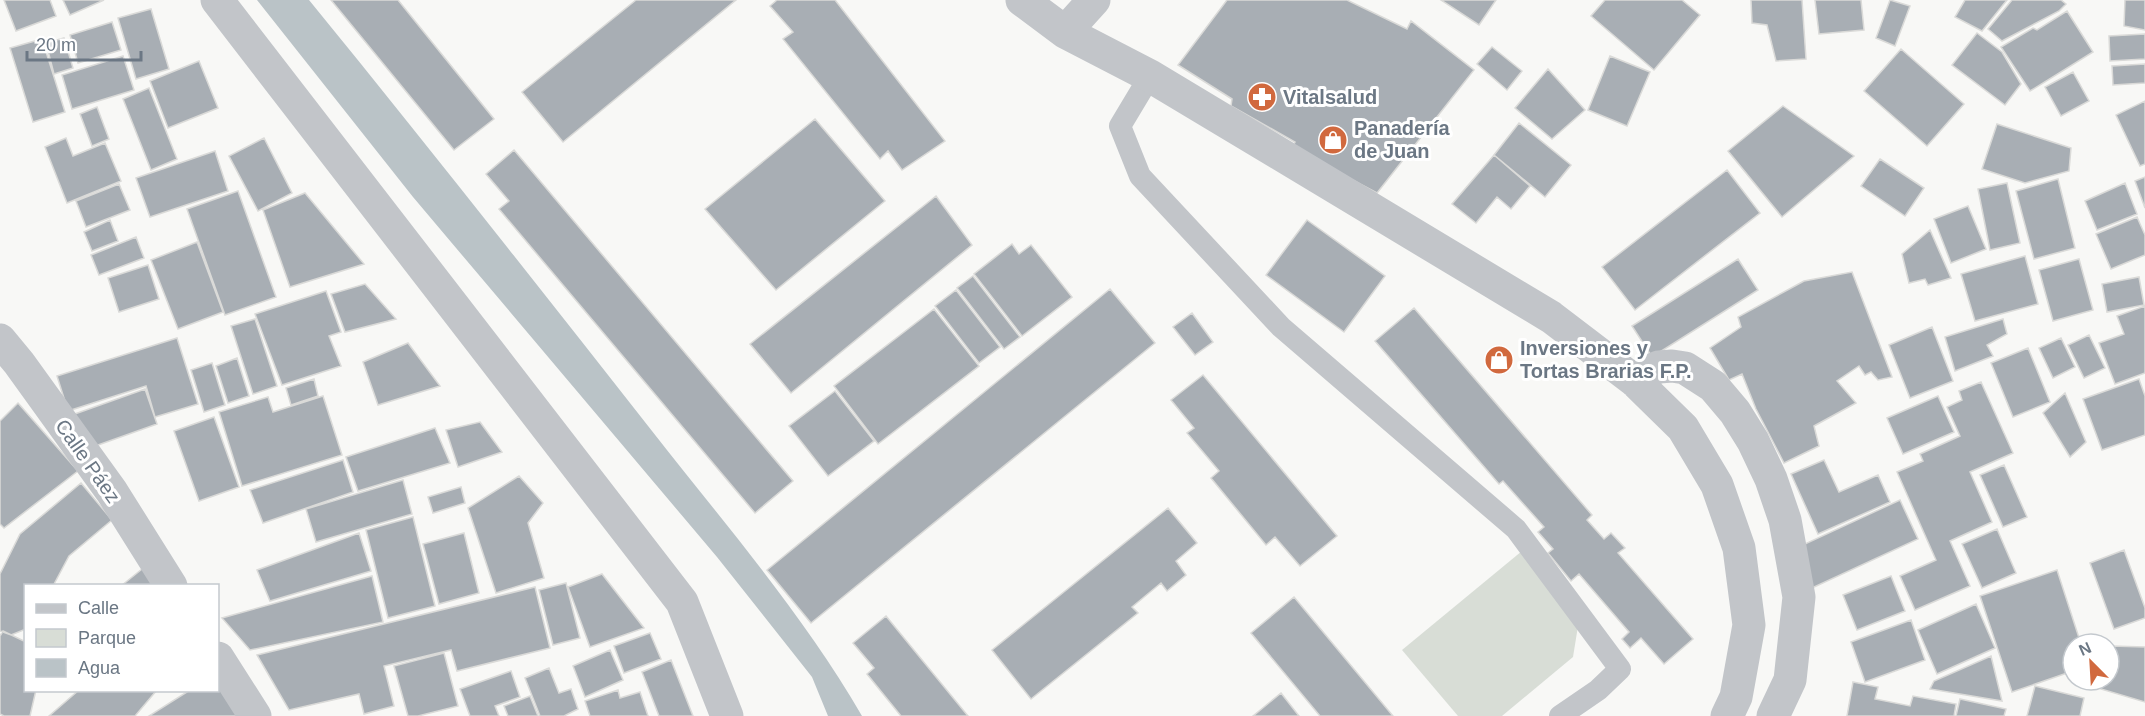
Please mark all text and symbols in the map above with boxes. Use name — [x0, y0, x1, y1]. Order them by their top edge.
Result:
scale bar — [27, 24, 141, 62]
text: 20 m — [36, 35, 76, 55]
pharmacy icon: Vitalsalud — [1246, 81, 1278, 113]
place label: Vitalsalud — [1283, 86, 1377, 108]
place label: Panadería de Juan — [1354, 117, 1450, 162]
shop icon: Panadería de Juan — [1317, 124, 1349, 156]
place label: Inversiones y Tortas Brarias F.P. — [1520, 337, 1692, 382]
shop icon: Inversiones y Tortas Brarias F.P. — [1483, 344, 1515, 376]
street label: Calle Páez — [51, 415, 125, 507]
legend — [24, 584, 219, 692]
text: Calle — [78, 598, 119, 618]
text: Parque — [78, 628, 136, 648]
north arrow — [2061, 632, 2121, 692]
text: N — [2076, 639, 2094, 659]
text: Agua — [78, 658, 121, 678]

